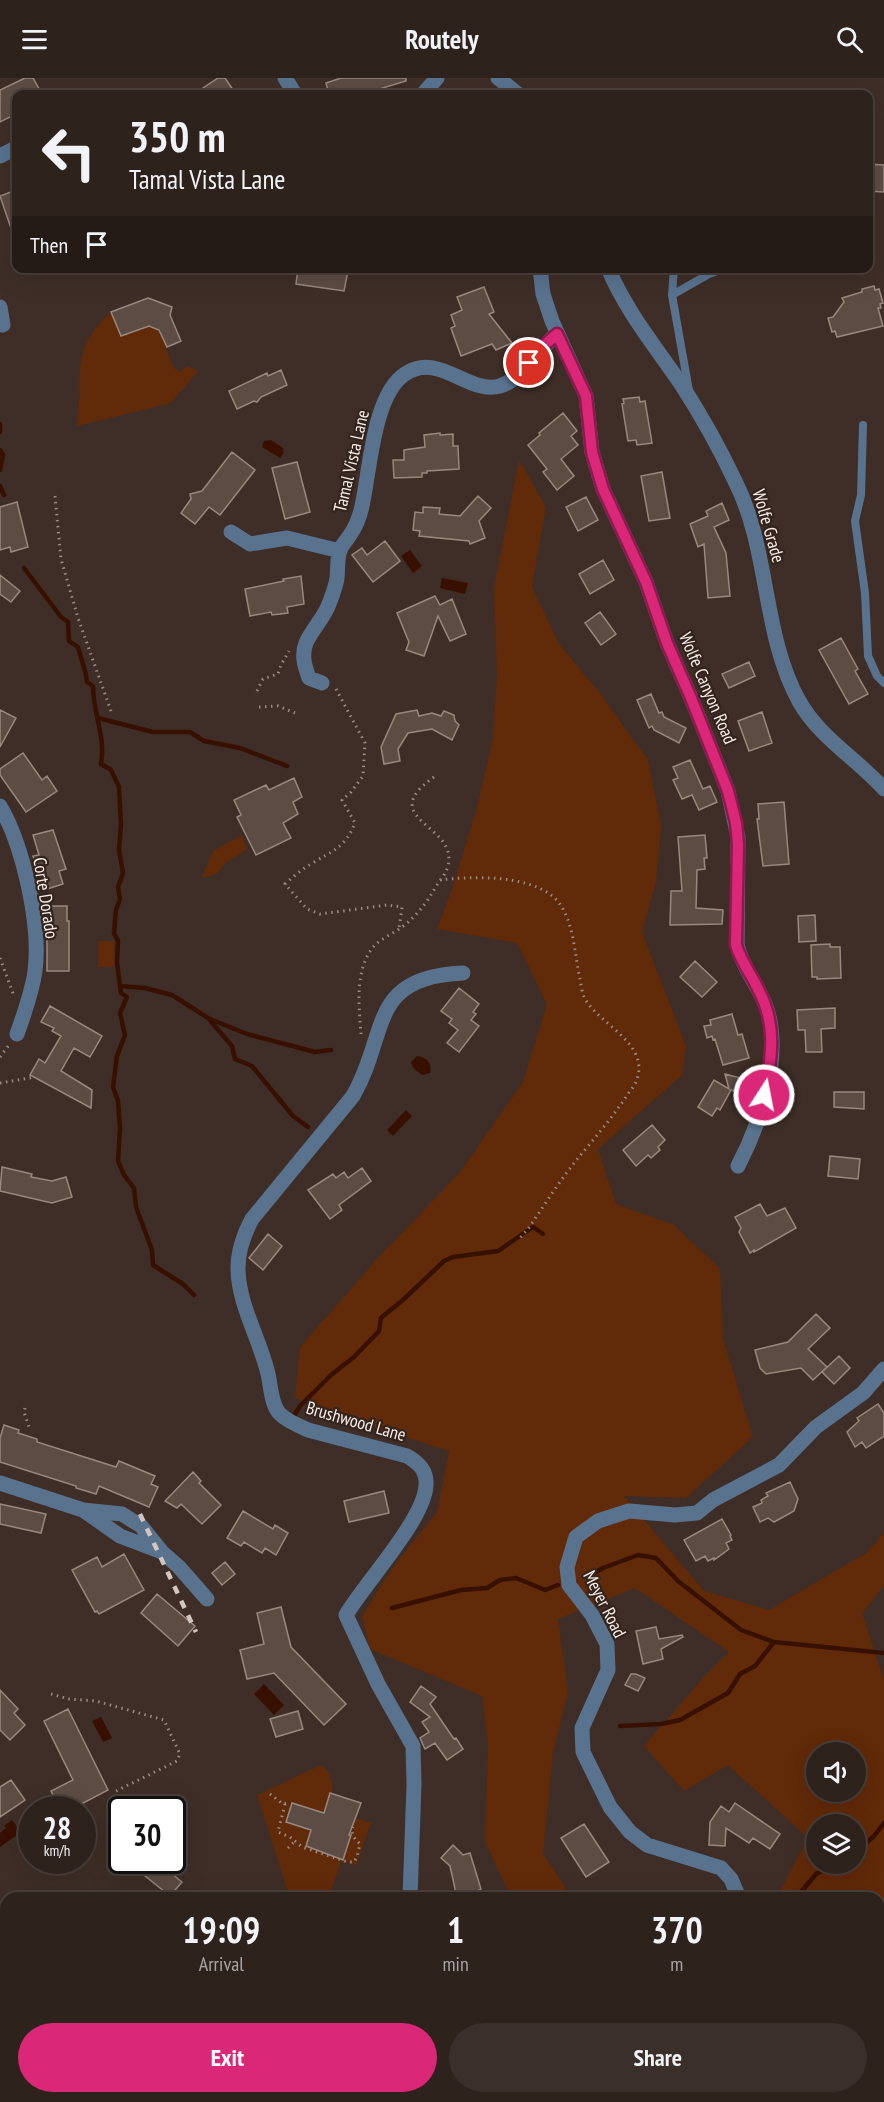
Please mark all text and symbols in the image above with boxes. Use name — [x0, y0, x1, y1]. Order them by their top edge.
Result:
text: Routely — [405, 22, 479, 56]
icon: menu — [18, 23, 51, 56]
icon: search — [833, 23, 866, 56]
text: 350 m — [129, 109, 226, 164]
icon: left — [30, 114, 108, 192]
text: Tamal Vista Lane — [129, 162, 285, 196]
icon: arrive — [80, 228, 113, 261]
text: Then — [30, 231, 68, 259]
pin — [503, 337, 554, 388]
icon: arrive — [512, 346, 545, 379]
street label: Tamal Vista Lane — [328, 408, 374, 514]
street label: Wolfe Grade — [748, 487, 790, 565]
street label: Wolfe Canyon Road — [674, 629, 742, 747]
street label: Corte Dorado — [28, 856, 64, 940]
position arrow — [732, 1063, 796, 1127]
street label: Brushwood Lane — [304, 1396, 408, 1446]
street label: Meyer Road — [578, 1567, 632, 1641]
map controls — [806, 1742, 866, 1874]
button: sound — [806, 1742, 866, 1802]
speed limit sign: 30 — [108, 1796, 186, 1874]
text: 28 — [43, 1808, 71, 1847]
button: layers — [806, 1814, 866, 1874]
text: km/h — [44, 1841, 70, 1860]
text: 19:09 — [182, 1906, 260, 1953]
text: 1 — [447, 1906, 464, 1953]
text: 370 — [651, 1906, 703, 1953]
text: Arrival — [199, 1951, 244, 1977]
text: min — [443, 1951, 469, 1977]
text: m — [670, 1951, 683, 1977]
button: Exit — [18, 2023, 437, 2092]
button: Share — [449, 2023, 867, 2092]

